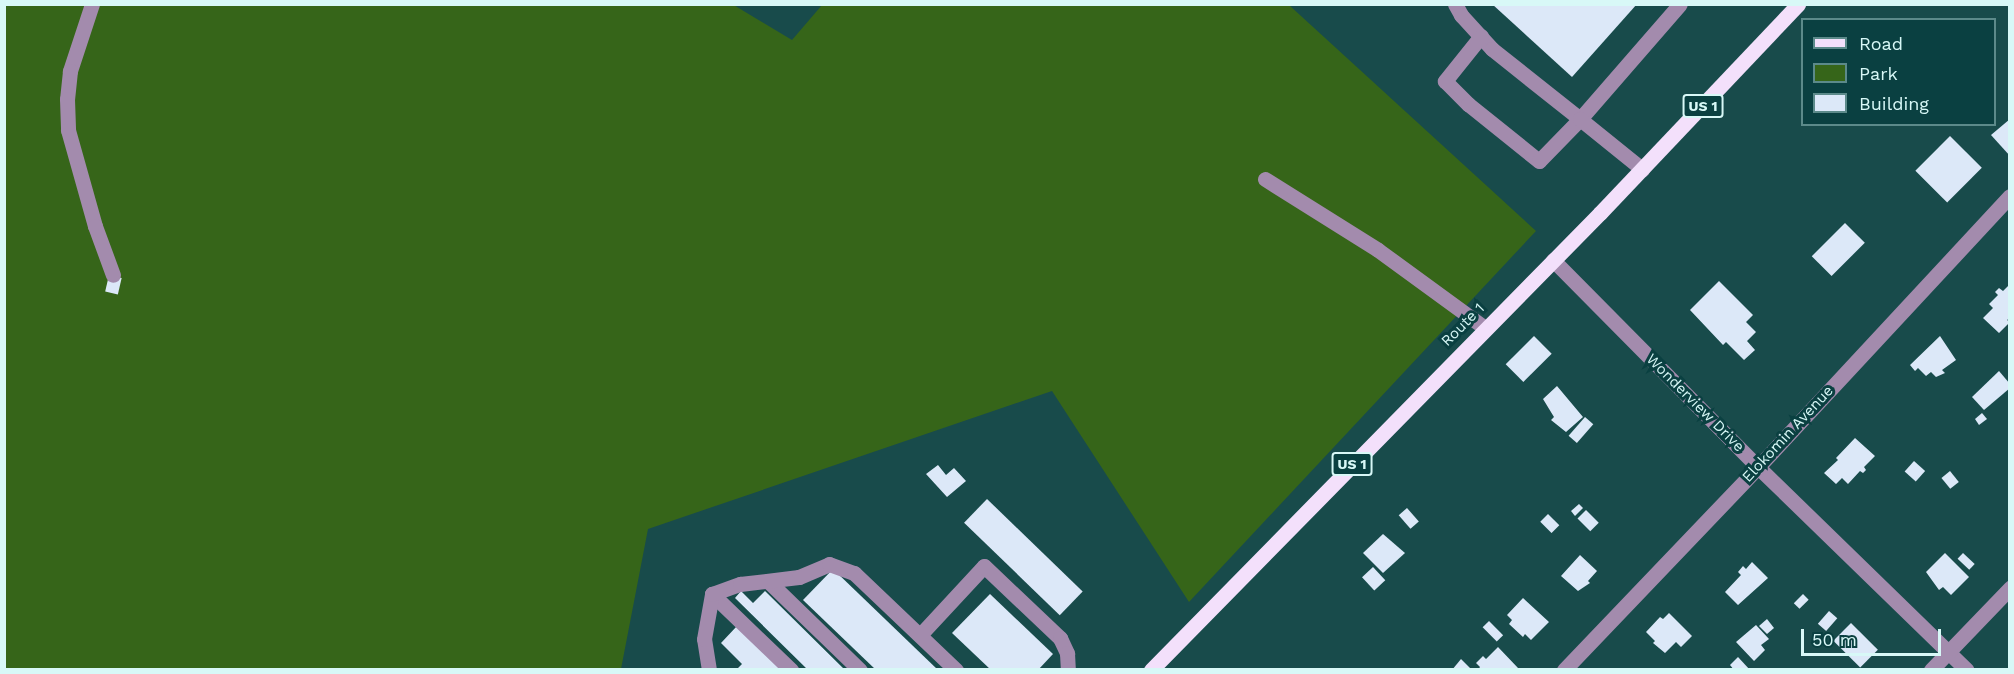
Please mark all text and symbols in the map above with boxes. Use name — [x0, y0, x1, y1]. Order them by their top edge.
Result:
legend — [1801, 18, 1996, 126]
text: Road — [1859, 33, 1903, 54]
text: Park — [1859, 63, 1898, 84]
text: Building — [1859, 93, 1929, 114]
road number: US 1 — [1682, 95, 1724, 117]
street label: Route 1 — [1438, 300, 1488, 350]
street label: Wonderview Drive — [1642, 350, 1748, 456]
street label: Elokomin Avenue — [1738, 382, 1838, 486]
road number: US 1 — [1331, 453, 1373, 475]
scale bar — [1804, 617, 1944, 655]
text: 50 m — [1812, 629, 1857, 650]

